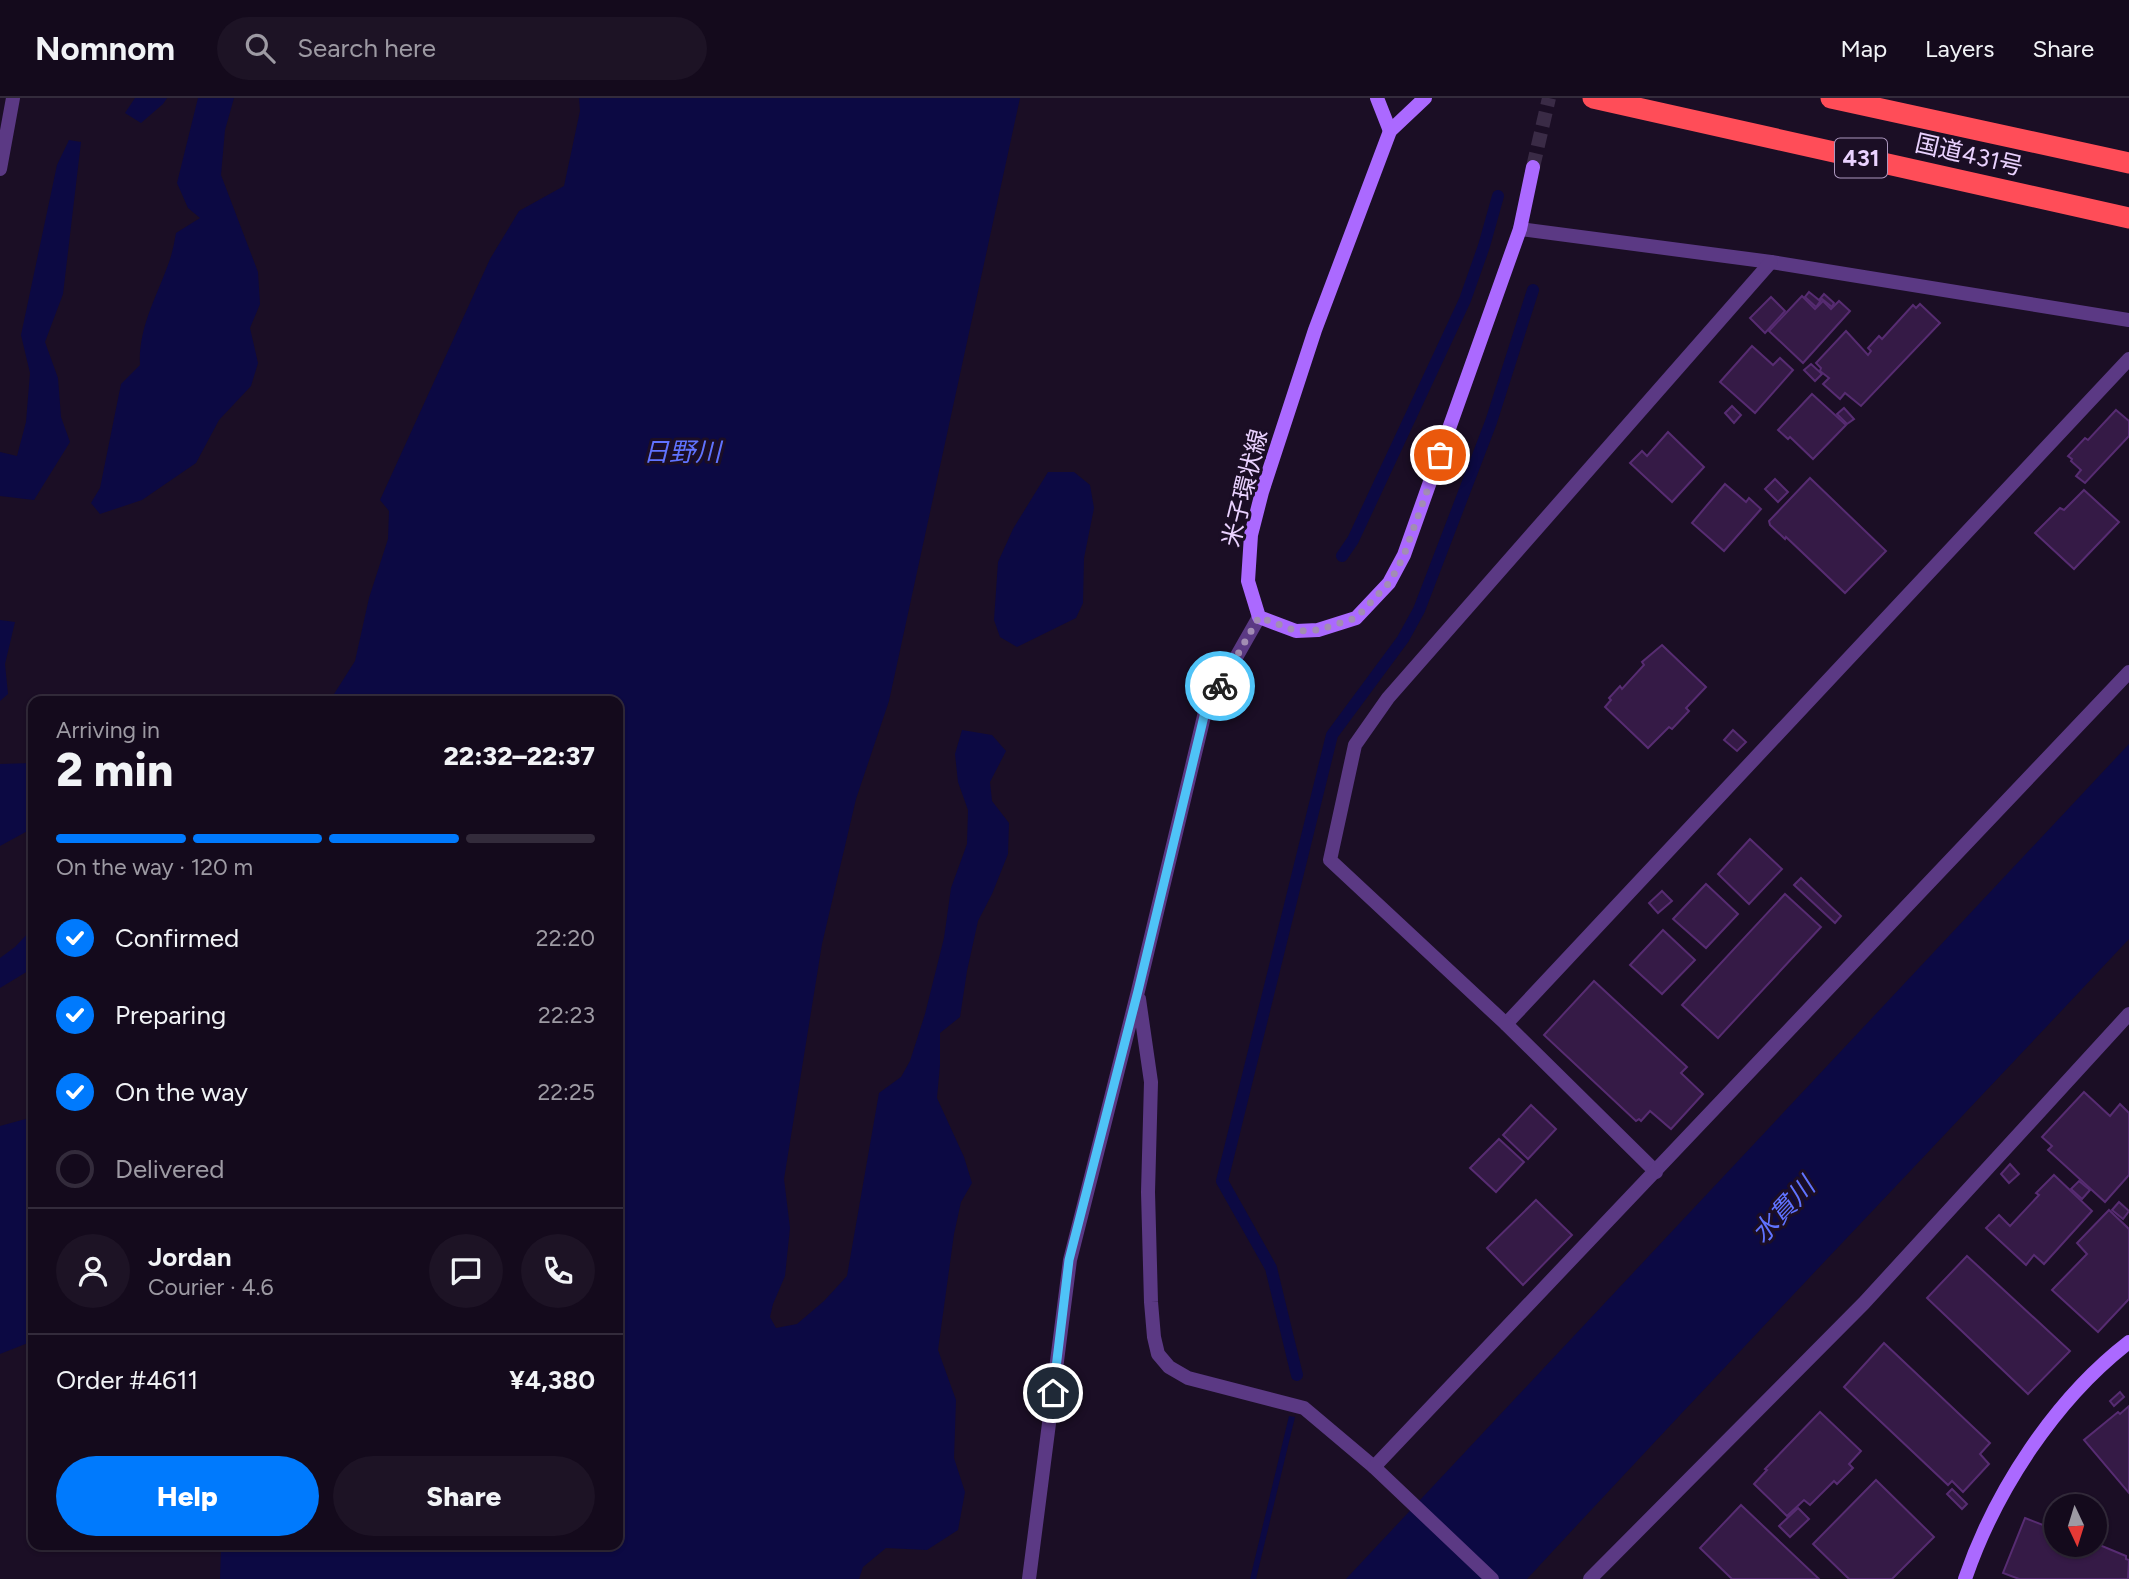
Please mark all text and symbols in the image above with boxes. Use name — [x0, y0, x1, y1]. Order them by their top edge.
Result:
search box — [217, 17, 707, 80]
text: Nomnom — [35, 29, 175, 68]
icon: search — [241, 29, 279, 67]
text: Search here — [297, 32, 436, 64]
text: Map — [1840, 34, 1887, 63]
text: Layers — [1925, 34, 1994, 63]
text: Share — [2032, 34, 2094, 63]
street label: 国道431号 — [1912, 128, 2026, 181]
road number: 431 — [1835, 138, 1887, 178]
pin — [1410, 425, 1470, 485]
street label: 米子環状線 — [1216, 426, 1273, 550]
water label: 日野川 — [643, 436, 724, 468]
icon: bag — [1421, 436, 1459, 474]
courier — [1185, 651, 1255, 721]
icon: bike — [1201, 667, 1239, 705]
text: Arriving in — [56, 716, 160, 744]
text: 22:32–22:37 — [444, 740, 595, 772]
text: 2 min — [56, 742, 173, 798]
text: On the way · 120 m — [56, 853, 253, 881]
icon: check — [56, 919, 94, 957]
text: Confirmed — [115, 922, 239, 954]
text: 22:20 — [536, 924, 595, 952]
icon: check — [56, 996, 94, 1034]
text: Preparing — [115, 999, 226, 1031]
text: 22:23 — [538, 1001, 595, 1029]
icon: check — [56, 1073, 94, 1111]
text: On the way — [115, 1076, 248, 1108]
text: 22:25 — [537, 1078, 595, 1106]
text: Delivered — [115, 1153, 224, 1185]
water label: 水貫川 — [1745, 1168, 1823, 1249]
button: person — [56, 1234, 130, 1308]
button: chat — [429, 1234, 503, 1308]
button: phone — [521, 1234, 595, 1308]
text: Jordan — [148, 1241, 231, 1273]
text: Courier · 4.6 — [148, 1273, 274, 1301]
pin — [1023, 1363, 1083, 1423]
text: Order #4611 — [56, 1364, 198, 1396]
text: ¥4,380 — [509, 1364, 595, 1396]
icon: home — [1034, 1374, 1072, 1412]
button: Help — [56, 1456, 319, 1536]
button: Share — [333, 1456, 595, 1536]
north arrow — [2044, 1494, 2107, 1558]
map controls — [2044, 1494, 2107, 1557]

